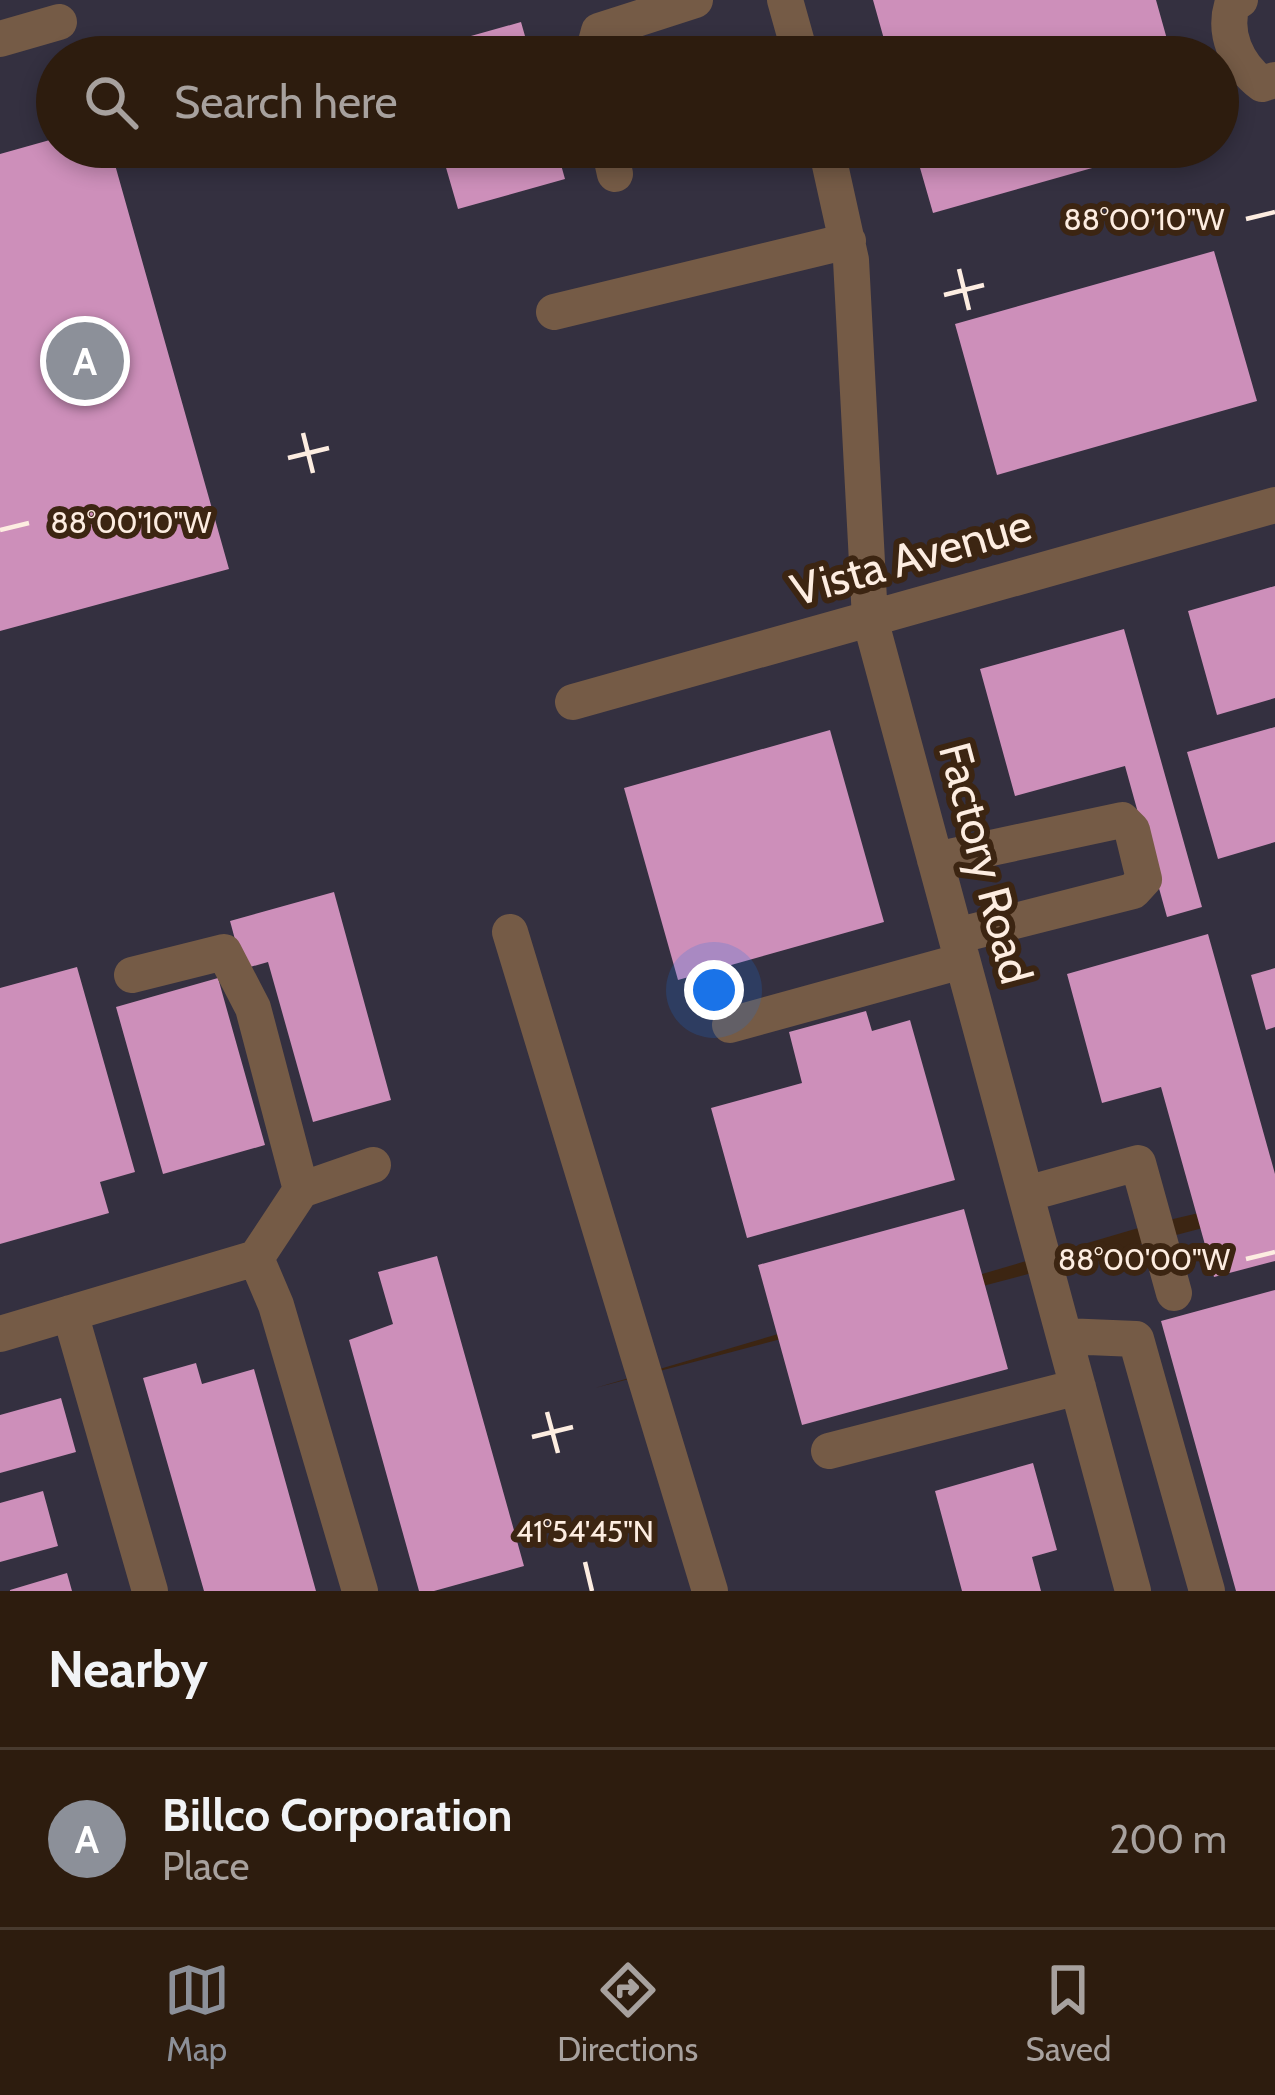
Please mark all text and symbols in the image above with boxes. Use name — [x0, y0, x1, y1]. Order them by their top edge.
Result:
search box — [36, 36, 1239, 168]
icon: search — [78, 69, 144, 135]
text: Search here — [174, 75, 398, 129]
text: 88°00'10"W — [1064, 201, 1225, 238]
pin: A — [46, 316, 124, 406]
street label: Vista Avenue — [785, 497, 1037, 617]
text: 88°00'10"W — [51, 504, 212, 541]
street label: Factory Road — [928, 737, 1044, 989]
your location — [684, 960, 744, 1020]
text: 88°00'00"W — [1058, 1241, 1231, 1278]
text: 41°54'45"N — [516, 1513, 654, 1550]
text: Nearby — [48, 1638, 208, 1700]
text: Billco Corporation — [162, 1788, 512, 1842]
text: A — [75, 1815, 99, 1863]
text: 200 m — [1109, 1815, 1227, 1863]
text: Place — [162, 1842, 249, 1890]
tab: Map — [164, 1957, 230, 2069]
tab: Directions — [557, 1957, 698, 2069]
tab: Saved — [1026, 1957, 1111, 2069]

